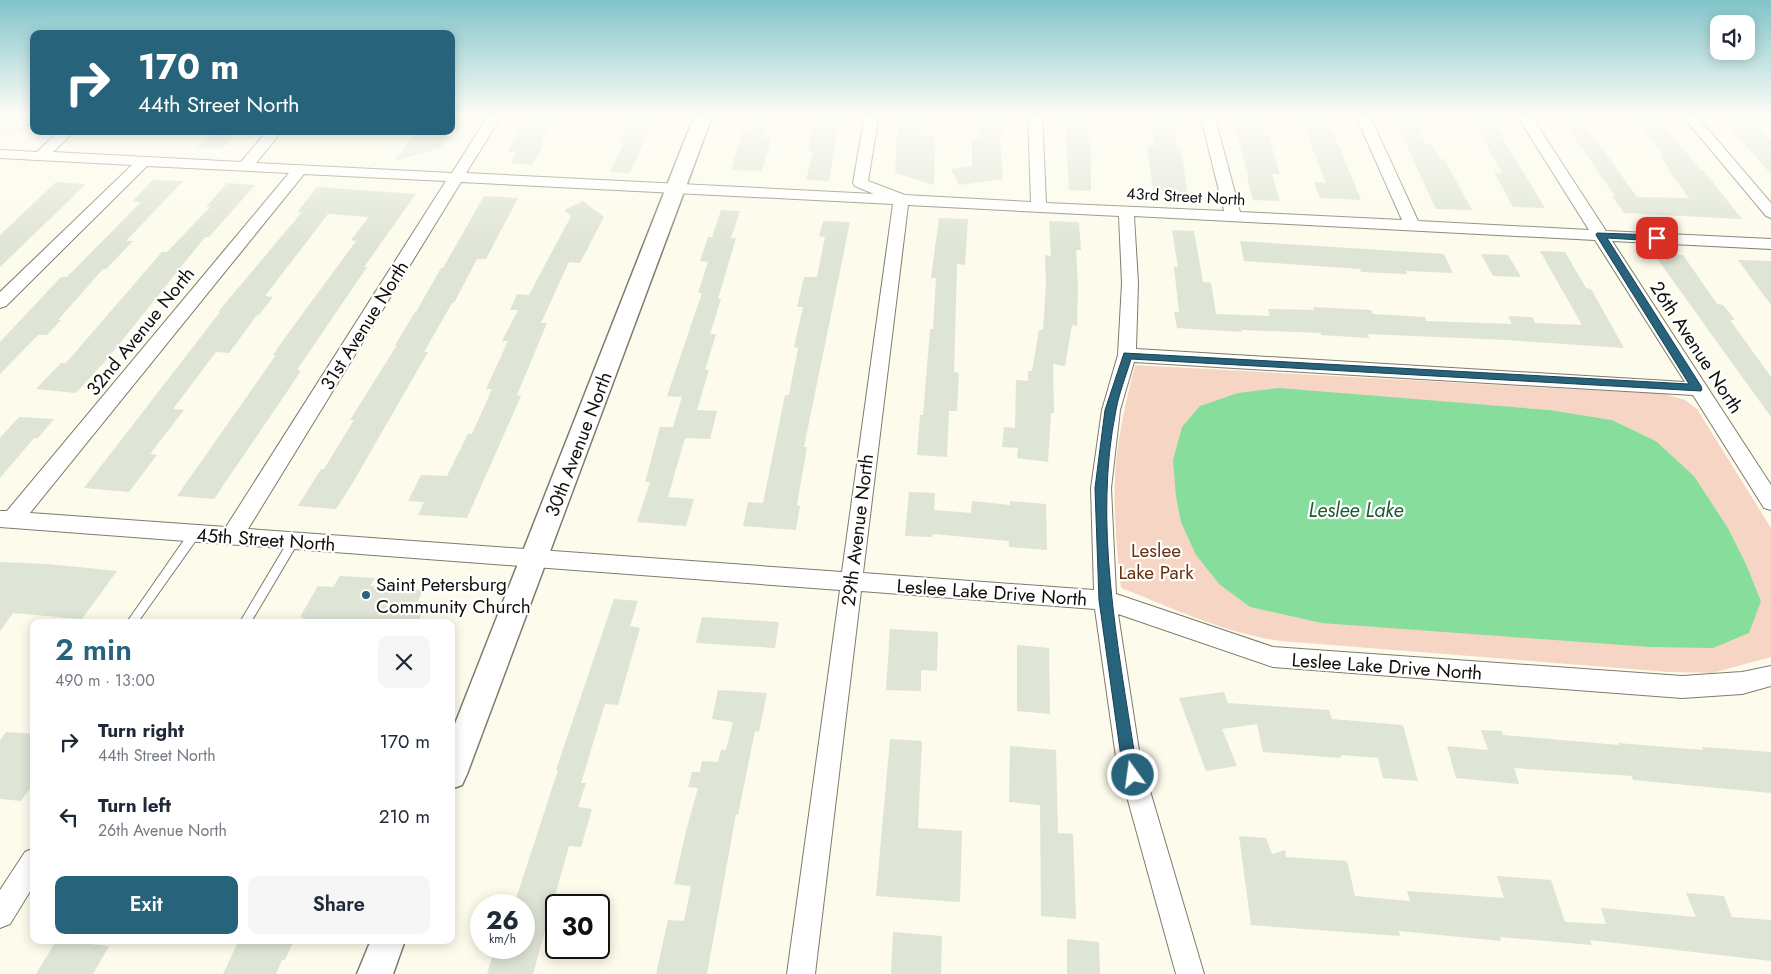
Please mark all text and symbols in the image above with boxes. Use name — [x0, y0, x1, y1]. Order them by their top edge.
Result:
map controls — [1710, 15, 1755, 60]
button: sound — [1710, 15, 1755, 60]
text: 170 m — [138, 42, 239, 92]
icon: right — [55, 50, 120, 115]
text: 44th Street North — [138, 88, 300, 120]
street label: 43rd Street North — [1126, 182, 1246, 211]
pin — [1636, 217, 1678, 259]
icon: arrive — [1643, 224, 1671, 252]
street label: 31st Avenue North — [314, 255, 415, 395]
street label: 32nd Avenue North — [80, 261, 201, 401]
street label: 26th Avenue North — [1644, 276, 1750, 419]
street label: 30th Avenue North — [538, 368, 618, 520]
street label: 29th Avenue North — [835, 452, 880, 608]
water label: Leslee Lake — [1308, 496, 1404, 525]
street label: 45th Street North — [196, 521, 336, 558]
park label: Leslee Lake Park — [1118, 537, 1194, 586]
place label: Saint Petersburg Community Church — [376, 571, 531, 620]
street label: Leslee Lake Drive North — [896, 572, 1088, 613]
marker: Saint Petersburg Community Church — [360, 589, 372, 601]
text: 2 min — [55, 628, 132, 671]
button: close — [378, 636, 430, 688]
street label: Leslee Lake Drive North — [1291, 646, 1483, 687]
text: 490 m · 13:00 — [55, 669, 155, 692]
text: Turn right — [98, 717, 184, 744]
icon: right — [55, 728, 83, 756]
text: 170 m — [380, 728, 430, 755]
text: 44th Street North — [98, 744, 216, 767]
position arrow — [1106, 748, 1158, 800]
text: Turn left — [98, 792, 171, 819]
icon: left — [55, 803, 83, 831]
text: 210 m — [379, 803, 430, 830]
text: 26th Avenue North — [98, 819, 227, 842]
button: Exit — [55, 876, 238, 934]
button: Share — [248, 876, 430, 934]
speed limit sign: 30 — [545, 894, 610, 959]
text: 26 — [486, 902, 519, 938]
text: km/h — [489, 930, 516, 948]

